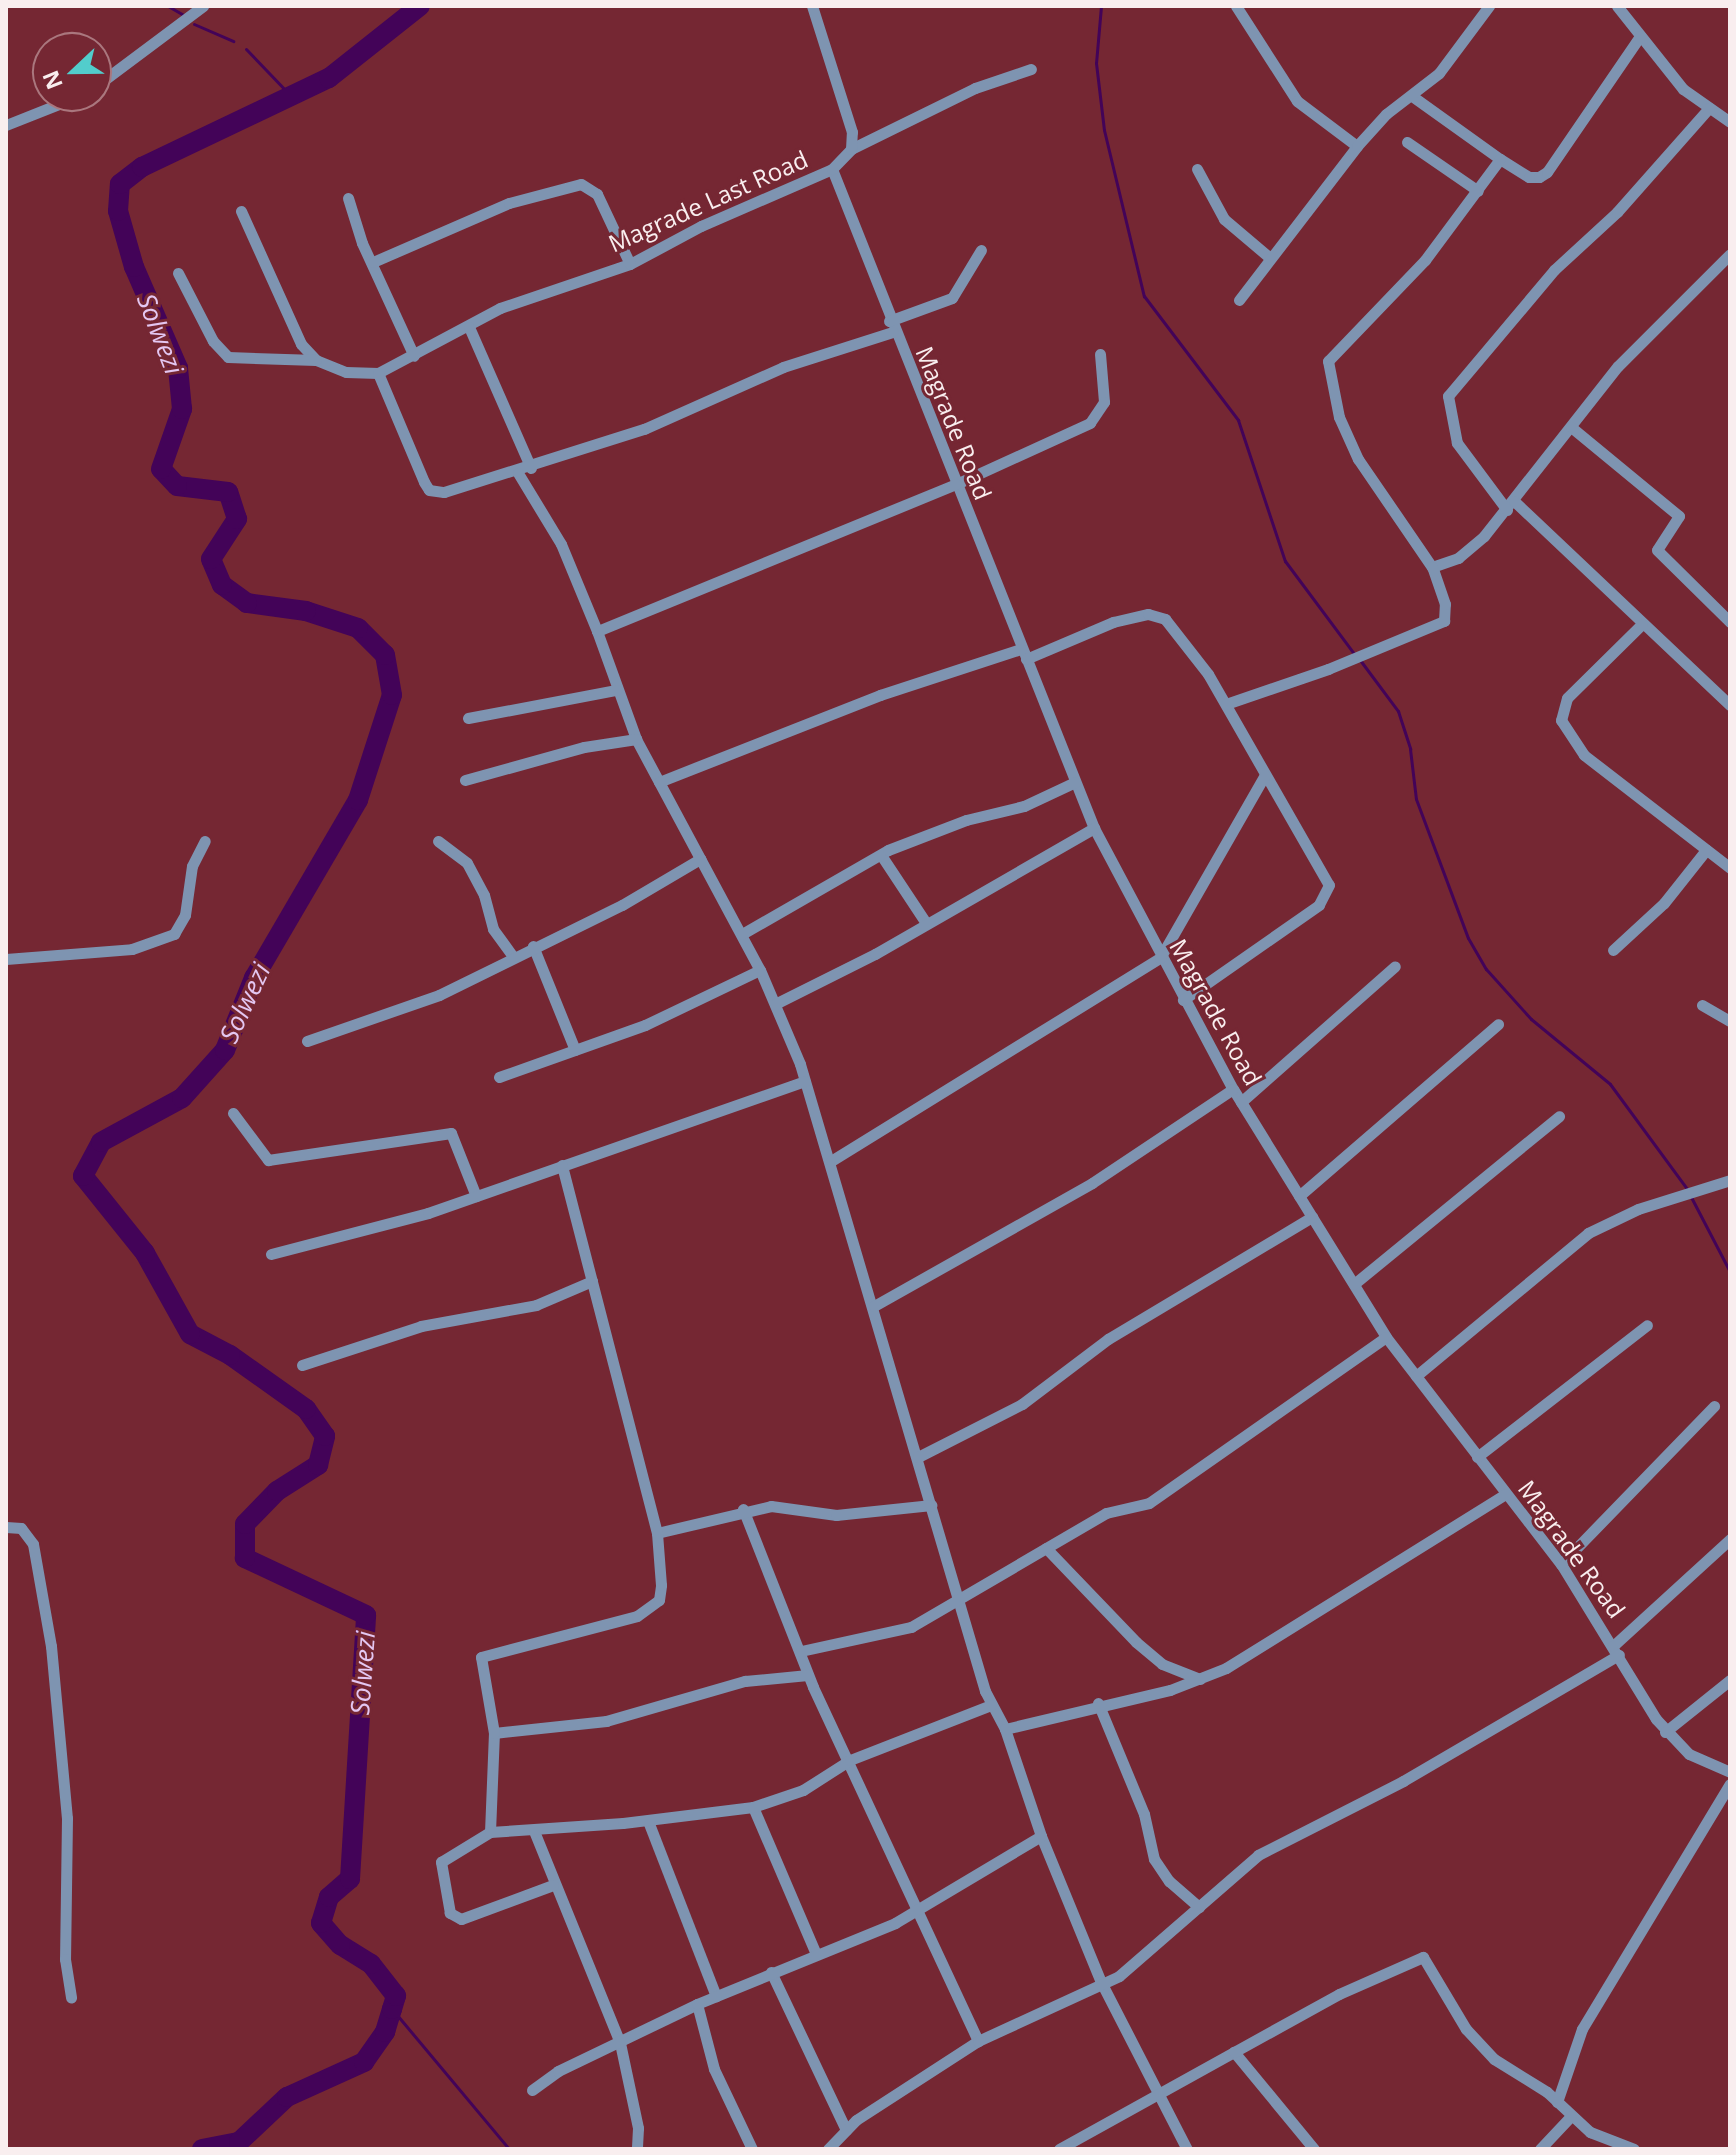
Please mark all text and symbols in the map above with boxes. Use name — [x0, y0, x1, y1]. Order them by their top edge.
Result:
north arrow — [32, 32, 112, 112]
text: N — [34, 66, 69, 94]
street label: Magrade Last Road — [604, 144, 812, 258]
water label: Solwezi — [130, 289, 190, 379]
street label: Magrade Road — [910, 342, 998, 504]
street label: Magrade Road — [1164, 934, 1268, 1090]
water label: Solwezi — [213, 958, 277, 1048]
street label: Magrade Road — [1513, 1475, 1631, 1623]
water label: Solwezi — [345, 1630, 381, 1716]

